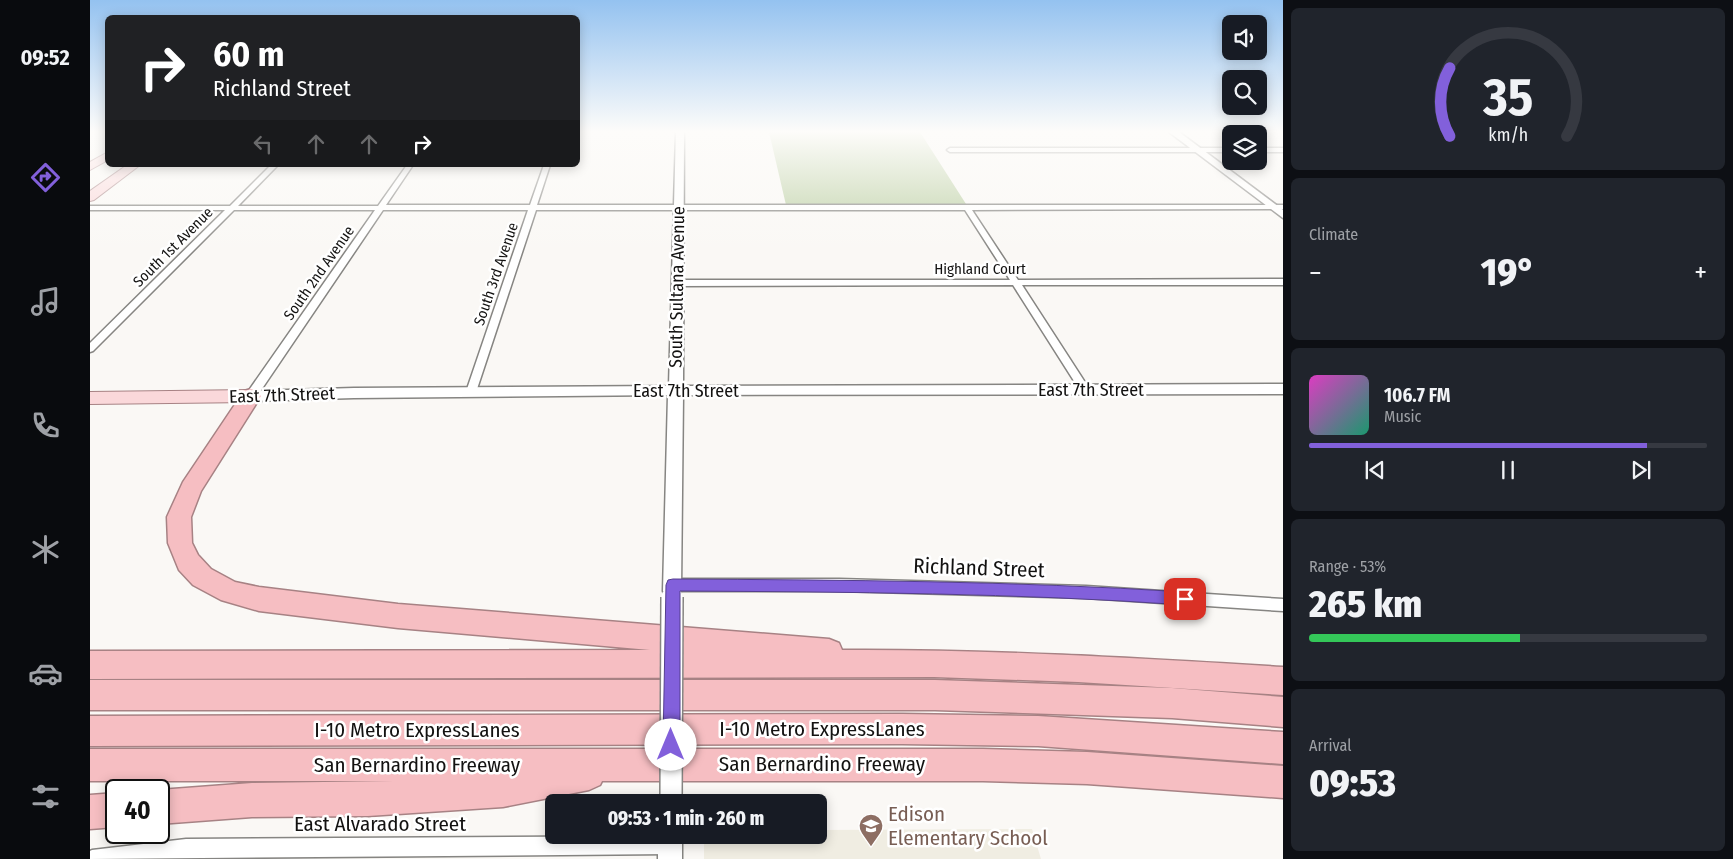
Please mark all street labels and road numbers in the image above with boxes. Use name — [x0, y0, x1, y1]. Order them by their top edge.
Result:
street label: South 1st Avenue — [129, 203, 217, 291]
street label: South Sultana Avenue — [665, 206, 689, 368]
street label: South 3rd Avenue — [470, 220, 522, 328]
street label: South 2nd Avenue — [280, 223, 358, 323]
street label: Highland Court — [934, 260, 1026, 278]
street label: East 7th Street — [1038, 379, 1144, 401]
street label: East 7th Street — [633, 380, 739, 402]
street label: East 7th Street — [229, 382, 335, 408]
street label: Richland Street — [913, 553, 1045, 583]
street label: I-10 Metro ExpressLanes — [719, 716, 925, 742]
street label: I-10 Metro ExpressLanes — [314, 717, 520, 743]
street label: San Bernardino Freeway — [719, 751, 926, 777]
street label: San Bernardino Freeway — [314, 752, 521, 778]
street label: East Alvarado Street — [294, 811, 466, 837]

